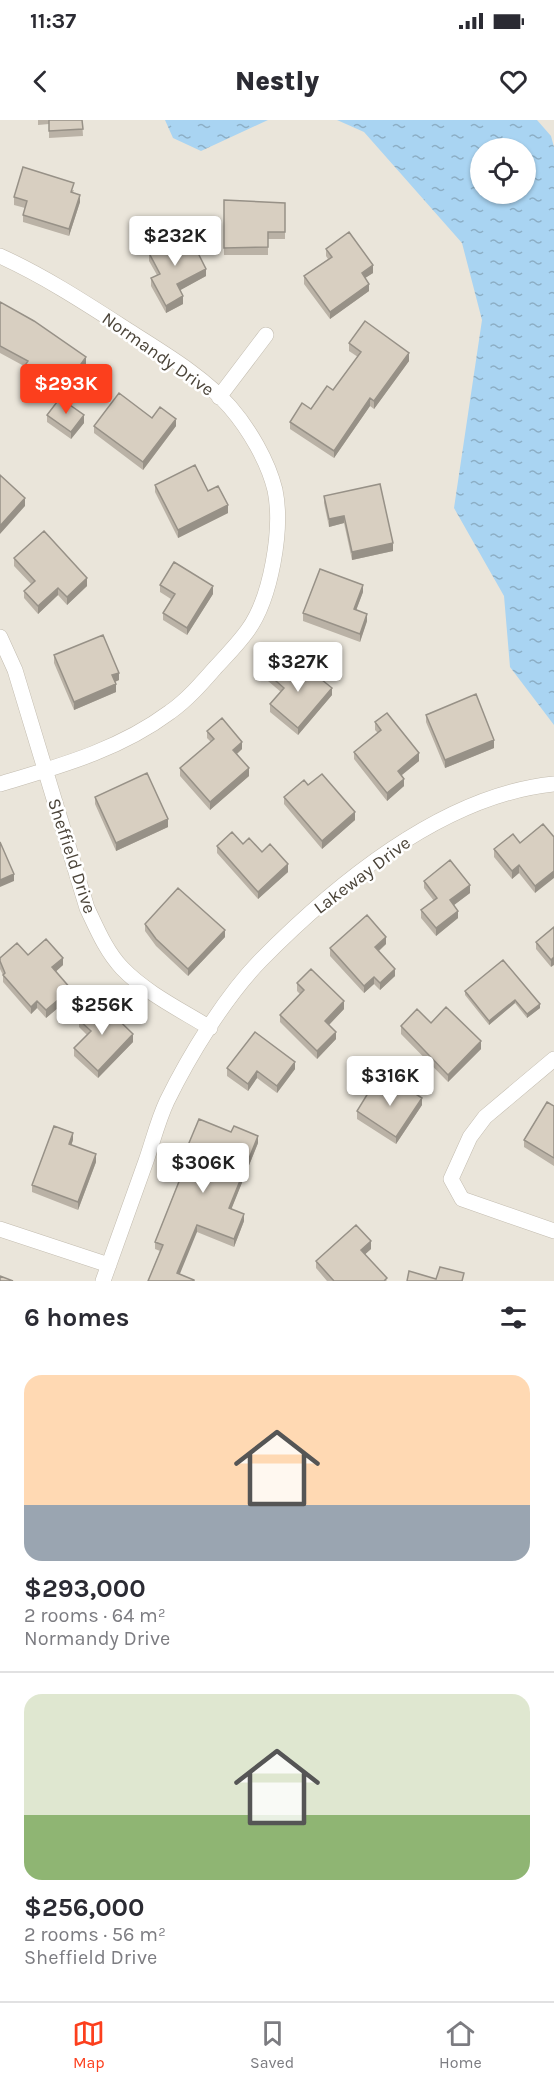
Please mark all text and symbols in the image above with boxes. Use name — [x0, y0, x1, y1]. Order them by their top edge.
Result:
text: 11:37 — [30, 8, 76, 34]
icon: back — [24, 65, 57, 98]
text: Nestly — [235, 65, 319, 97]
icon: heart — [497, 65, 530, 98]
map controls — [470, 138, 536, 204]
button: locate — [470, 138, 536, 204]
pin: $232K — [133, 216, 217, 267]
text: $232K — [143, 224, 207, 247]
street label: Normandy Drive — [98, 307, 218, 401]
pin: $293K — [24, 364, 108, 415]
text: $293K — [34, 372, 98, 395]
pin: $327K — [256, 642, 340, 693]
text: $327K — [267, 650, 329, 673]
street label: Sheffield Drive — [43, 796, 101, 916]
street label: Lakeway Drive — [309, 832, 415, 918]
pin: $256K — [60, 985, 144, 1036]
text: $256K — [71, 993, 133, 1016]
pin: $316K — [348, 1056, 432, 1107]
text: $316K — [361, 1064, 419, 1087]
pin: $306K — [161, 1143, 245, 1194]
text: $306K — [171, 1151, 235, 1174]
icon: filters — [497, 1301, 530, 1334]
text: 6 homes — [24, 1302, 129, 1333]
icon: home — [223, 1414, 331, 1522]
text: $293,000 — [24, 1573, 146, 1604]
text: 2 rooms · 64 m² — [24, 1604, 166, 1627]
text: Normandy Drive — [24, 1627, 170, 1650]
icon: home — [223, 1733, 331, 1841]
text: $256,000 — [24, 1892, 144, 1923]
text: 2 rooms · 56 m² — [24, 1923, 166, 1946]
text: Sheffield Drive — [24, 1946, 157, 1969]
tab: Map — [72, 2017, 105, 2072]
tab: Saved — [250, 2017, 294, 2072]
tab: Home — [439, 2017, 482, 2072]

